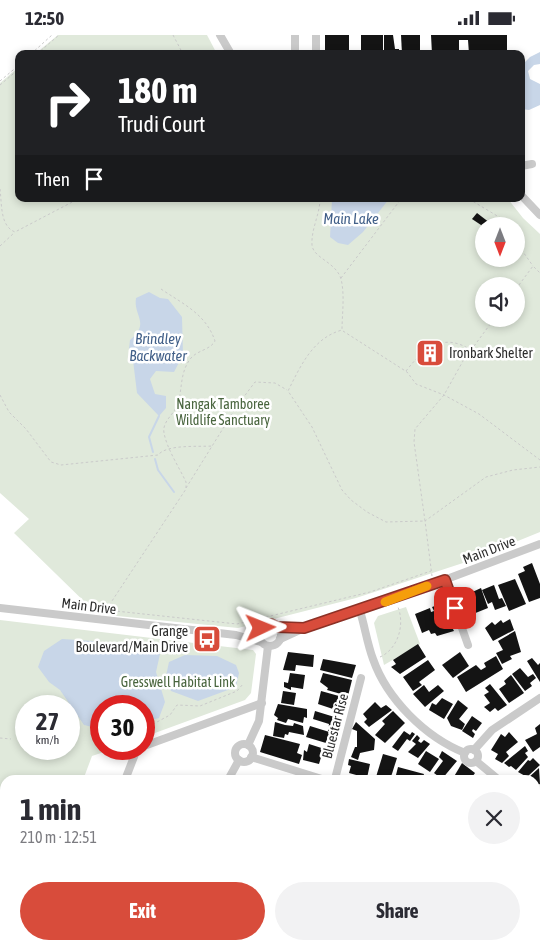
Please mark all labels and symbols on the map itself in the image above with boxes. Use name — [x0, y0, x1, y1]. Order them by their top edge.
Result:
water label: Main Lake — [323, 210, 379, 227]
north arrow — [475, 217, 525, 267]
water label: Brindley Backwater — [129, 330, 187, 364]
building icon: Ironbark Shelter — [415, 338, 445, 368]
place label: Ironbark Shelter — [449, 345, 533, 361]
park label: Nangak Tamboree Wildlife Sanctuary — [176, 396, 270, 428]
street label: Main Drive — [460, 533, 518, 567]
pin — [434, 587, 476, 629]
street label: Main Drive — [61, 595, 117, 617]
position arrow — [234, 601, 286, 653]
place label: Grange Boulevard/Main Drive — [76, 623, 188, 655]
bus stop icon: Grange Boulevard/Main Drive — [192, 624, 222, 654]
park label: Gresswell Habitat Link — [121, 674, 235, 690]
street label: Bluestar Rise — [319, 692, 351, 760]
speed limit sign: 30 — [90, 695, 155, 760]

